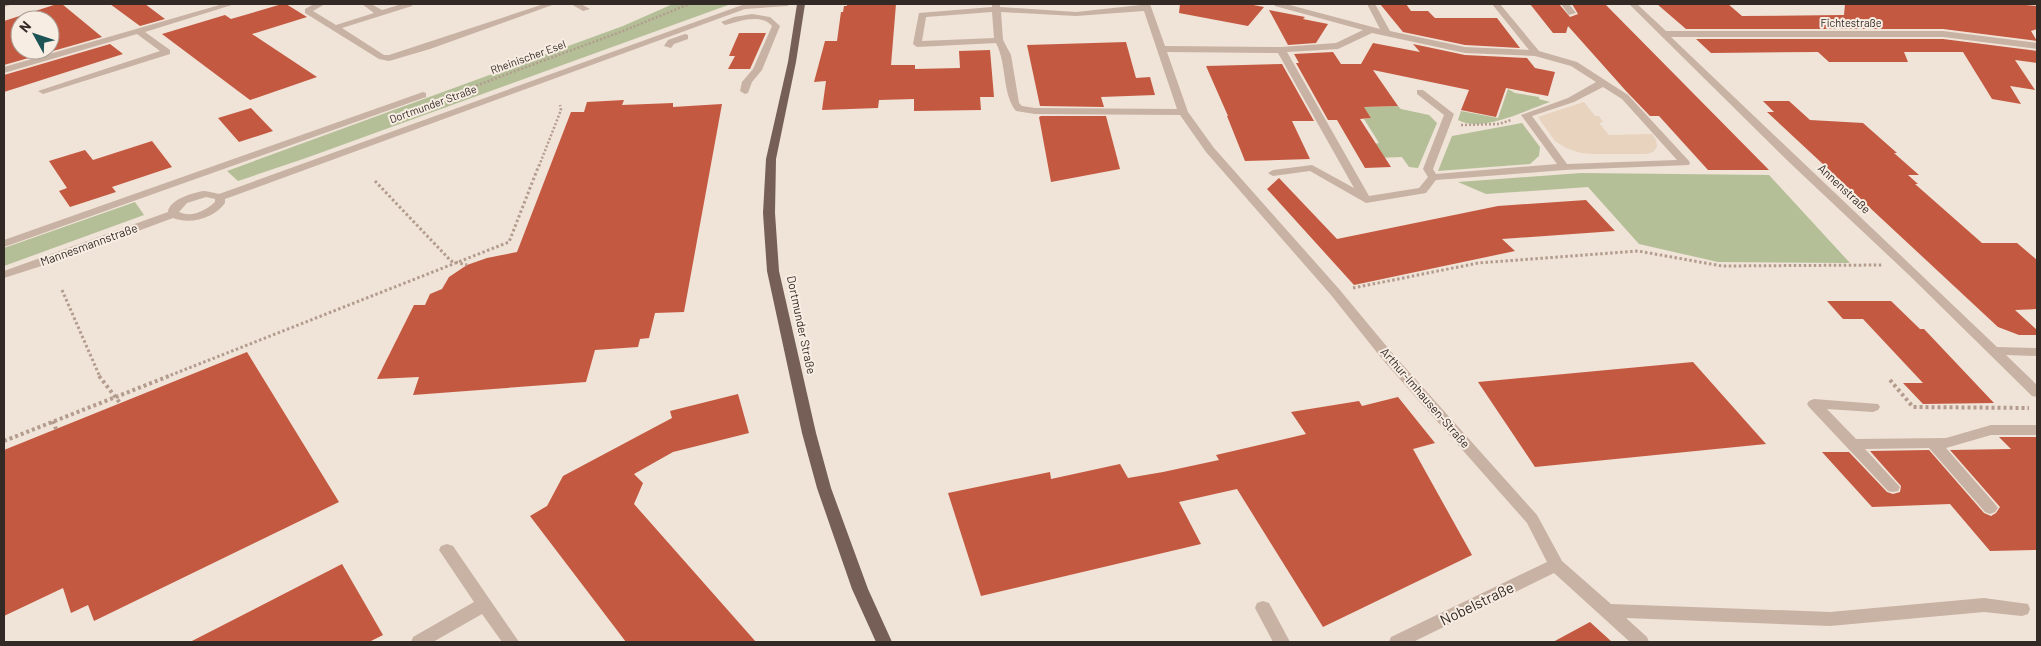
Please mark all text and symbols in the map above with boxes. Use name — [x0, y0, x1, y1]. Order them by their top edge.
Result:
north arrow — [10, 10, 60, 60]
street label: Fichtestraße — [1820, 16, 1882, 29]
text: N — [15, 17, 34, 35]
street label: Rheinischer Esel — [488, 37, 567, 76]
street label: Dortmunder Straße — [387, 82, 478, 125]
street label: Annenstraße — [1816, 160, 1874, 216]
street label: Mannesmannstraße — [38, 220, 139, 268]
street label: Dortmunder Straße — [785, 274, 819, 375]
street label: Arthur-Imhausen-Straße — [1378, 344, 1473, 450]
street label: Nobelstraße — [1437, 577, 1516, 629]

